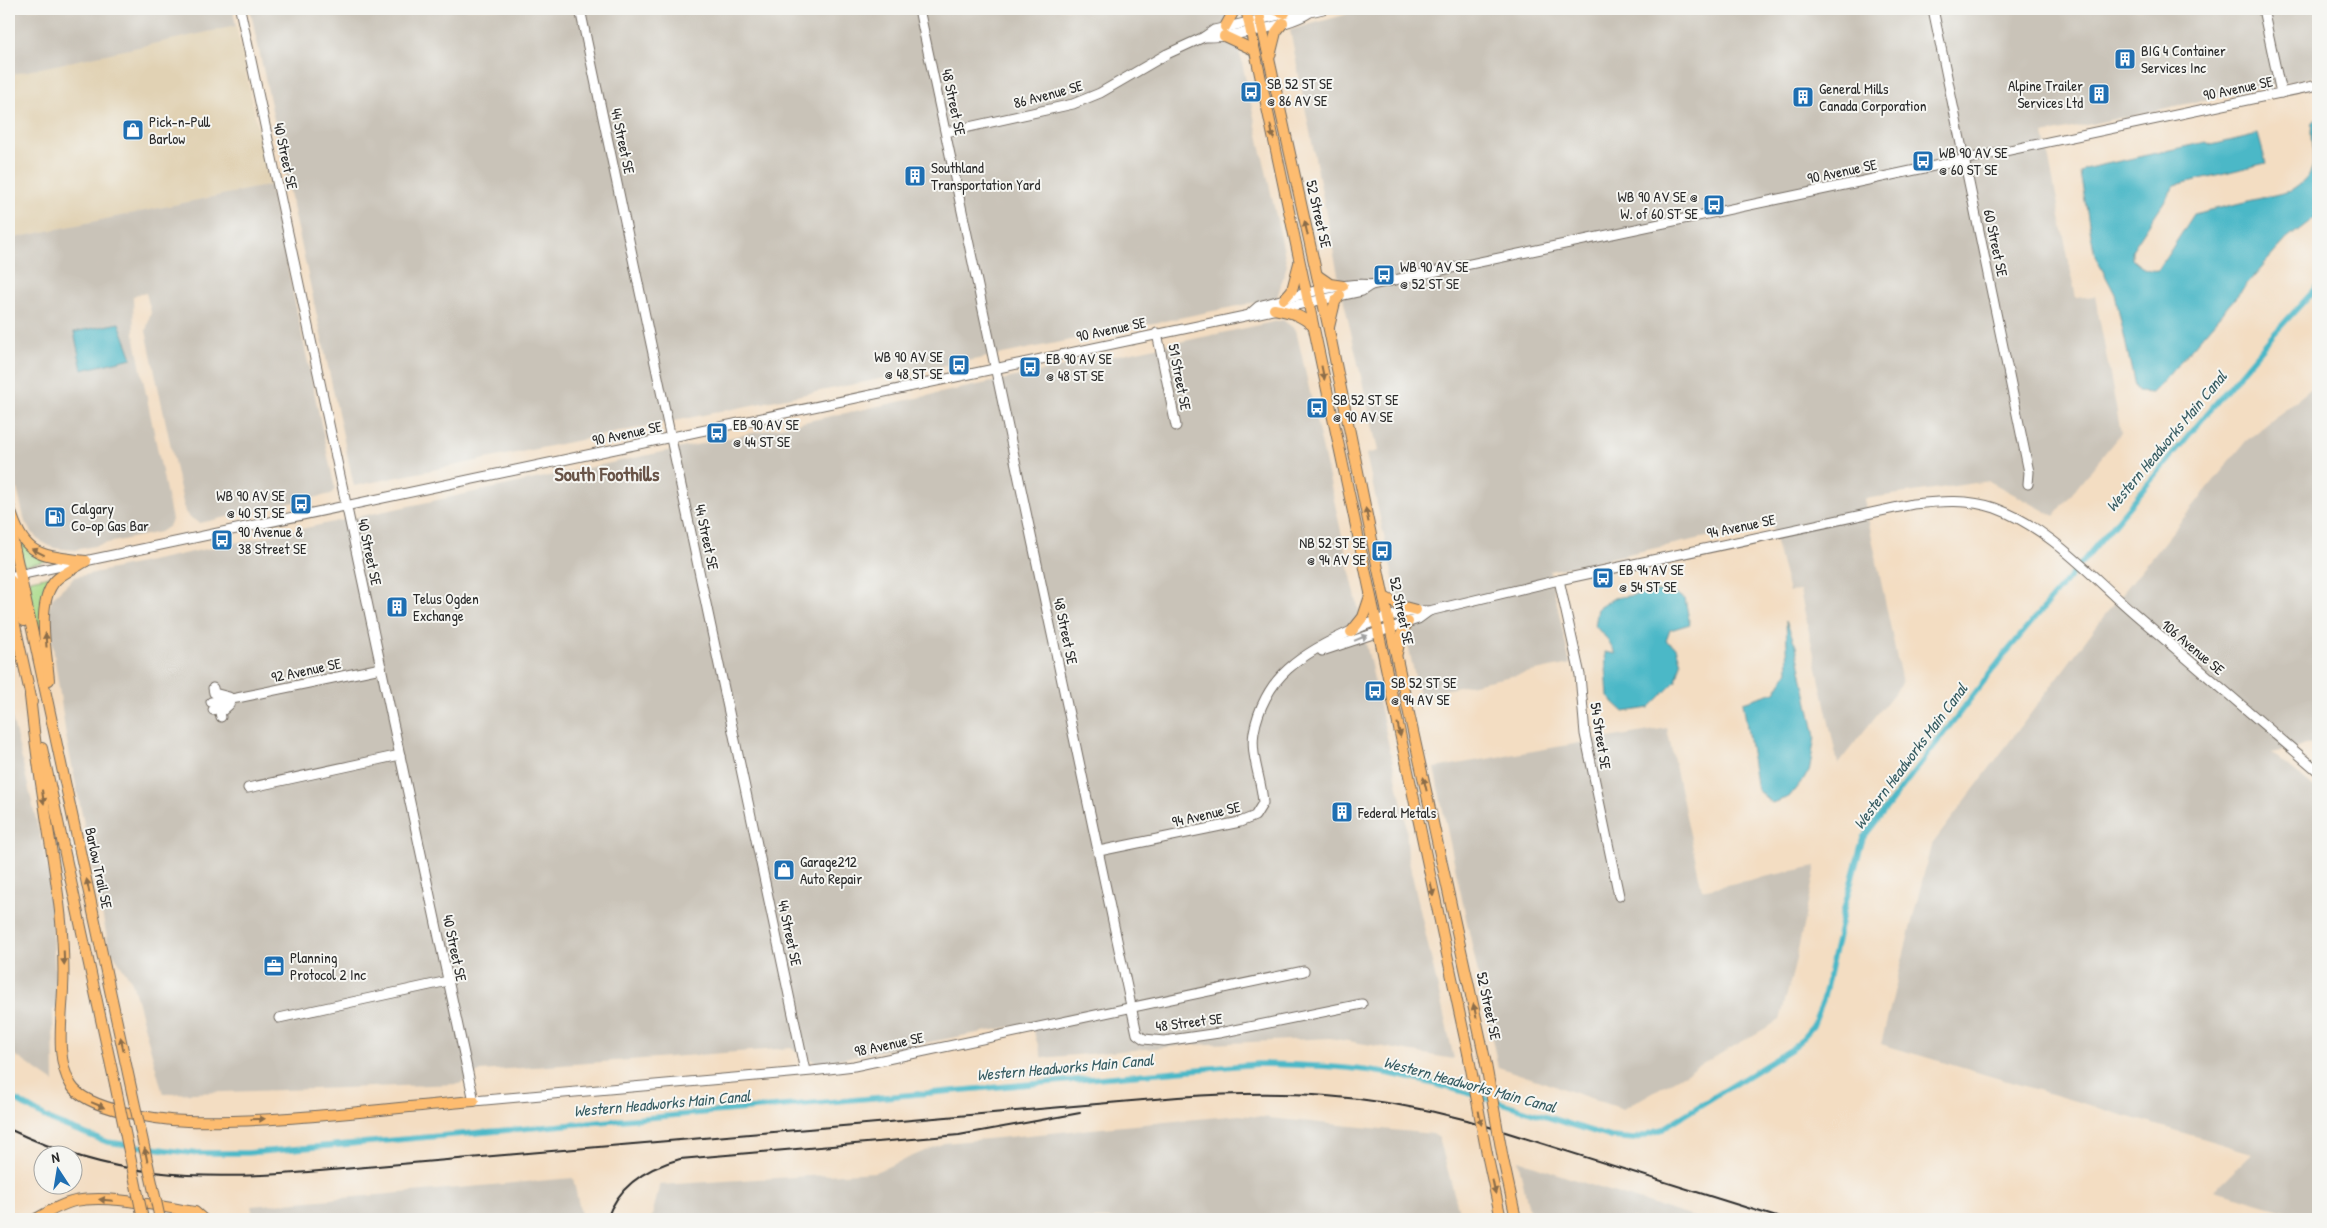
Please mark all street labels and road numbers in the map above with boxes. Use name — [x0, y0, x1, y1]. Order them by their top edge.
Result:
street label: 48 Street SE — [937, 67, 971, 138]
street label: 90 Avenue SE — [2201, 70, 2275, 106]
street label: 86 Avenue SE — [1011, 75, 1085, 113]
street label: 44 Street SE — [606, 106, 640, 176]
street label: 40 Street SE — [269, 121, 303, 192]
street label: 90 Avenue SE — [1805, 153, 1879, 189]
street label: 52 Street SE — [1301, 178, 1337, 250]
street label: 60 Street SE — [1979, 208, 2013, 279]
street label: 90 Avenue SE — [1074, 311, 1148, 347]
street label: 51 Street SE — [1163, 342, 1197, 412]
street label: 90 Avenue SE — [590, 415, 664, 451]
street label: 44 Street SE — [690, 502, 724, 572]
street label: 94 Avenue SE — [1705, 508, 1778, 544]
street label: 40 Street SE — [353, 517, 387, 588]
street label: 52 Street SE — [1385, 575, 1419, 647]
street label: 48 Street SE — [1049, 596, 1083, 667]
street label: 106 Avenue SE — [2157, 614, 2229, 680]
street label: 92 Avenue SE — [269, 652, 343, 688]
street label: 54 Street SE — [1585, 701, 1617, 771]
street label: 94 Avenue SE — [1170, 796, 1243, 832]
street label: Barlow Trail SE — [80, 825, 118, 911]
street label: 44 Street SE — [773, 898, 807, 968]
street label: 40 Street SE — [438, 913, 472, 984]
street label: 52 Street SE — [1472, 970, 1506, 1042]
street label: 48 Street SE — [1154, 1007, 1224, 1037]
street label: 98 Avenue SE — [852, 1026, 926, 1062]

